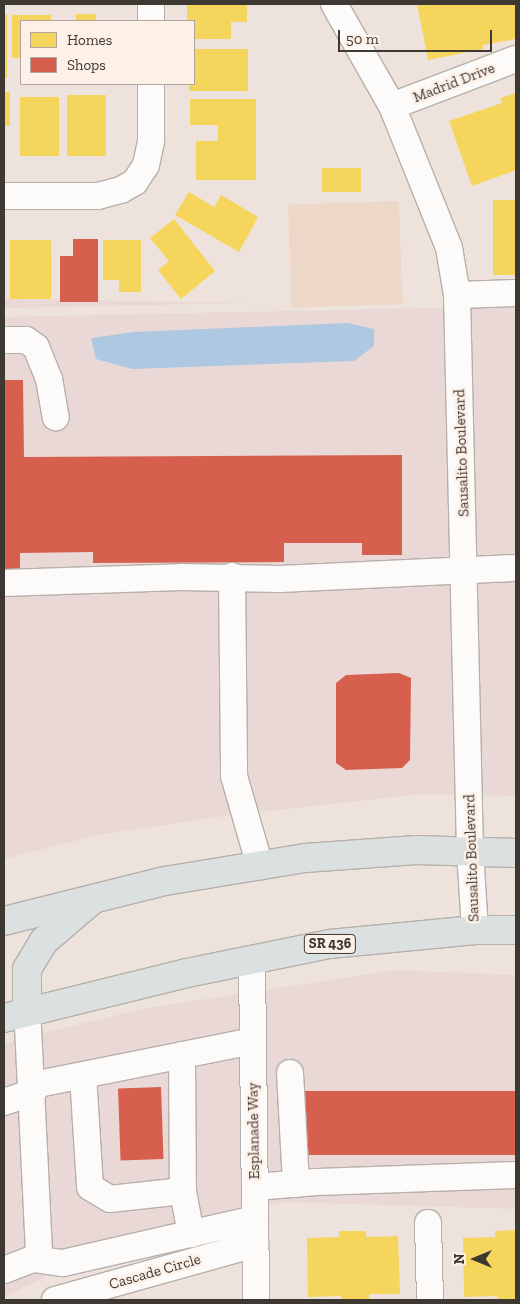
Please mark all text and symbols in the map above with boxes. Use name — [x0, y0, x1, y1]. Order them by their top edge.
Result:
legend — [20, 20, 195, 85]
scale bar — [340, 20, 494, 52]
text: 50 m — [346, 30, 379, 48]
text: Homes — [67, 31, 112, 49]
text: Shops — [67, 56, 106, 74]
street label: Madrid Drive — [411, 59, 497, 107]
street label: Sausalito Boulevard — [451, 389, 473, 517]
street label: Sausalito Boulevard — [461, 794, 483, 922]
road number: SR 436 — [304, 932, 356, 956]
street label: Esplanade Way — [244, 1082, 264, 1180]
north arrow — [450, 1234, 500, 1284]
street label: Cascade Circle — [107, 1250, 203, 1294]
text: N — [451, 1254, 468, 1264]

